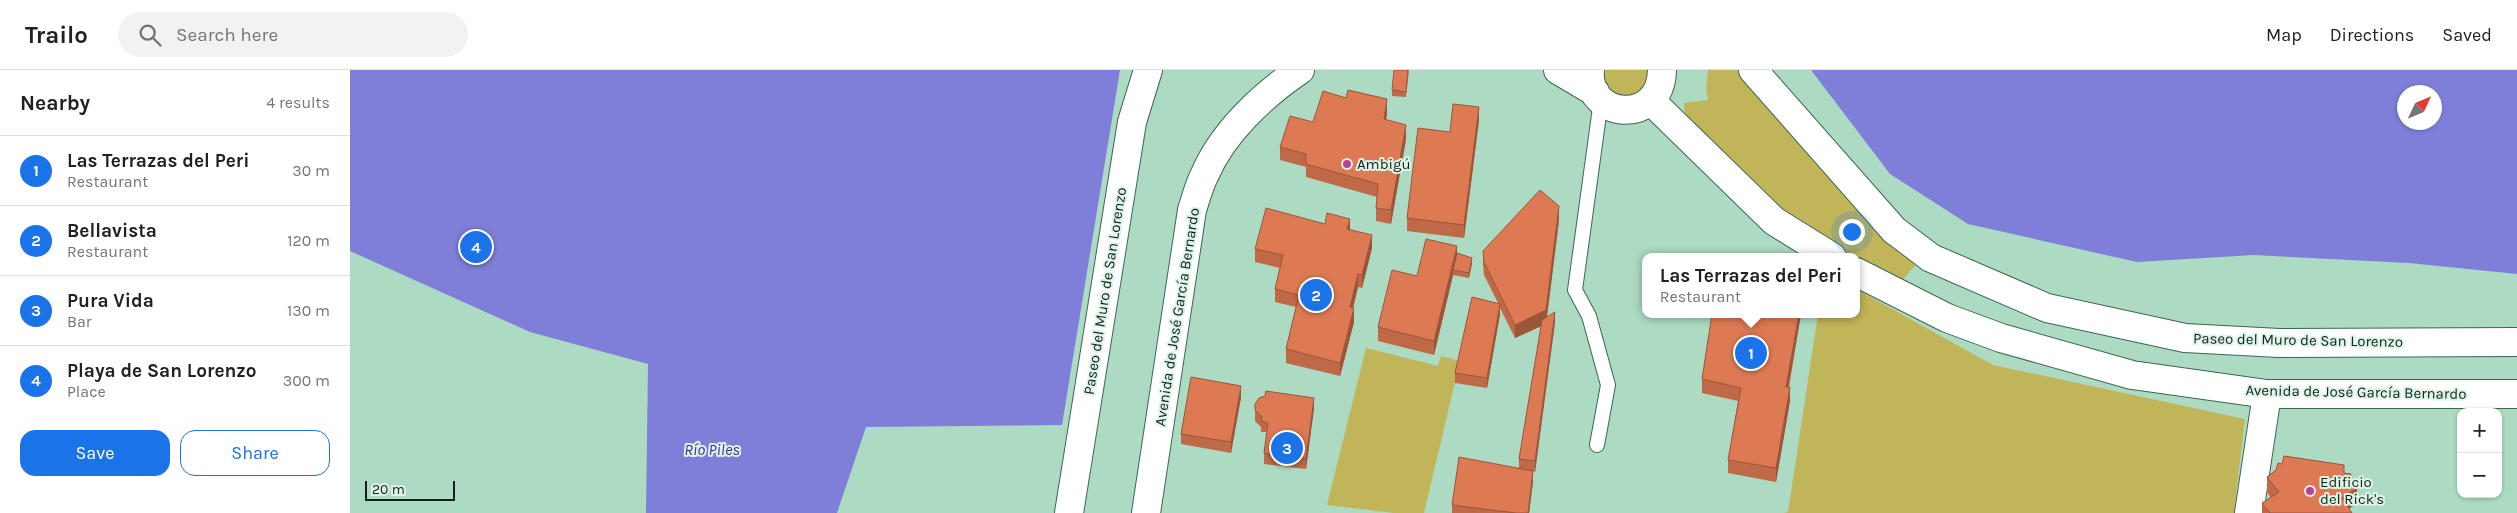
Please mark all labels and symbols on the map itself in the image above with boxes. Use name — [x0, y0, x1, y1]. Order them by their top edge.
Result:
north arrow — [2397, 85, 2442, 130]
place label: Ambigú — [1357, 155, 1411, 173]
marker: Ambigú — [1341, 158, 1353, 170]
street label: Paseo del Muro de San Lorenzo — [1080, 186, 1130, 396]
street label: Avenida de José García Bernardo — [1151, 206, 1203, 428]
your location — [1839, 219, 1865, 245]
pin: 4 — [460, 228, 492, 266]
pin: 2 — [1300, 276, 1332, 314]
street label: Paseo del Muro de San Lorenzo — [2193, 329, 2403, 351]
pin: 1 — [1735, 334, 1767, 372]
street label: Avenida de José García Bernardo — [2245, 381, 2467, 403]
pin: 3 — [1271, 429, 1303, 467]
water label: Río Piles — [684, 440, 740, 459]
place label: Edificio del Rick's — [2320, 473, 2384, 508]
scale bar — [365, 478, 455, 501]
marker: Edificio del Rick's — [2304, 485, 2316, 497]

